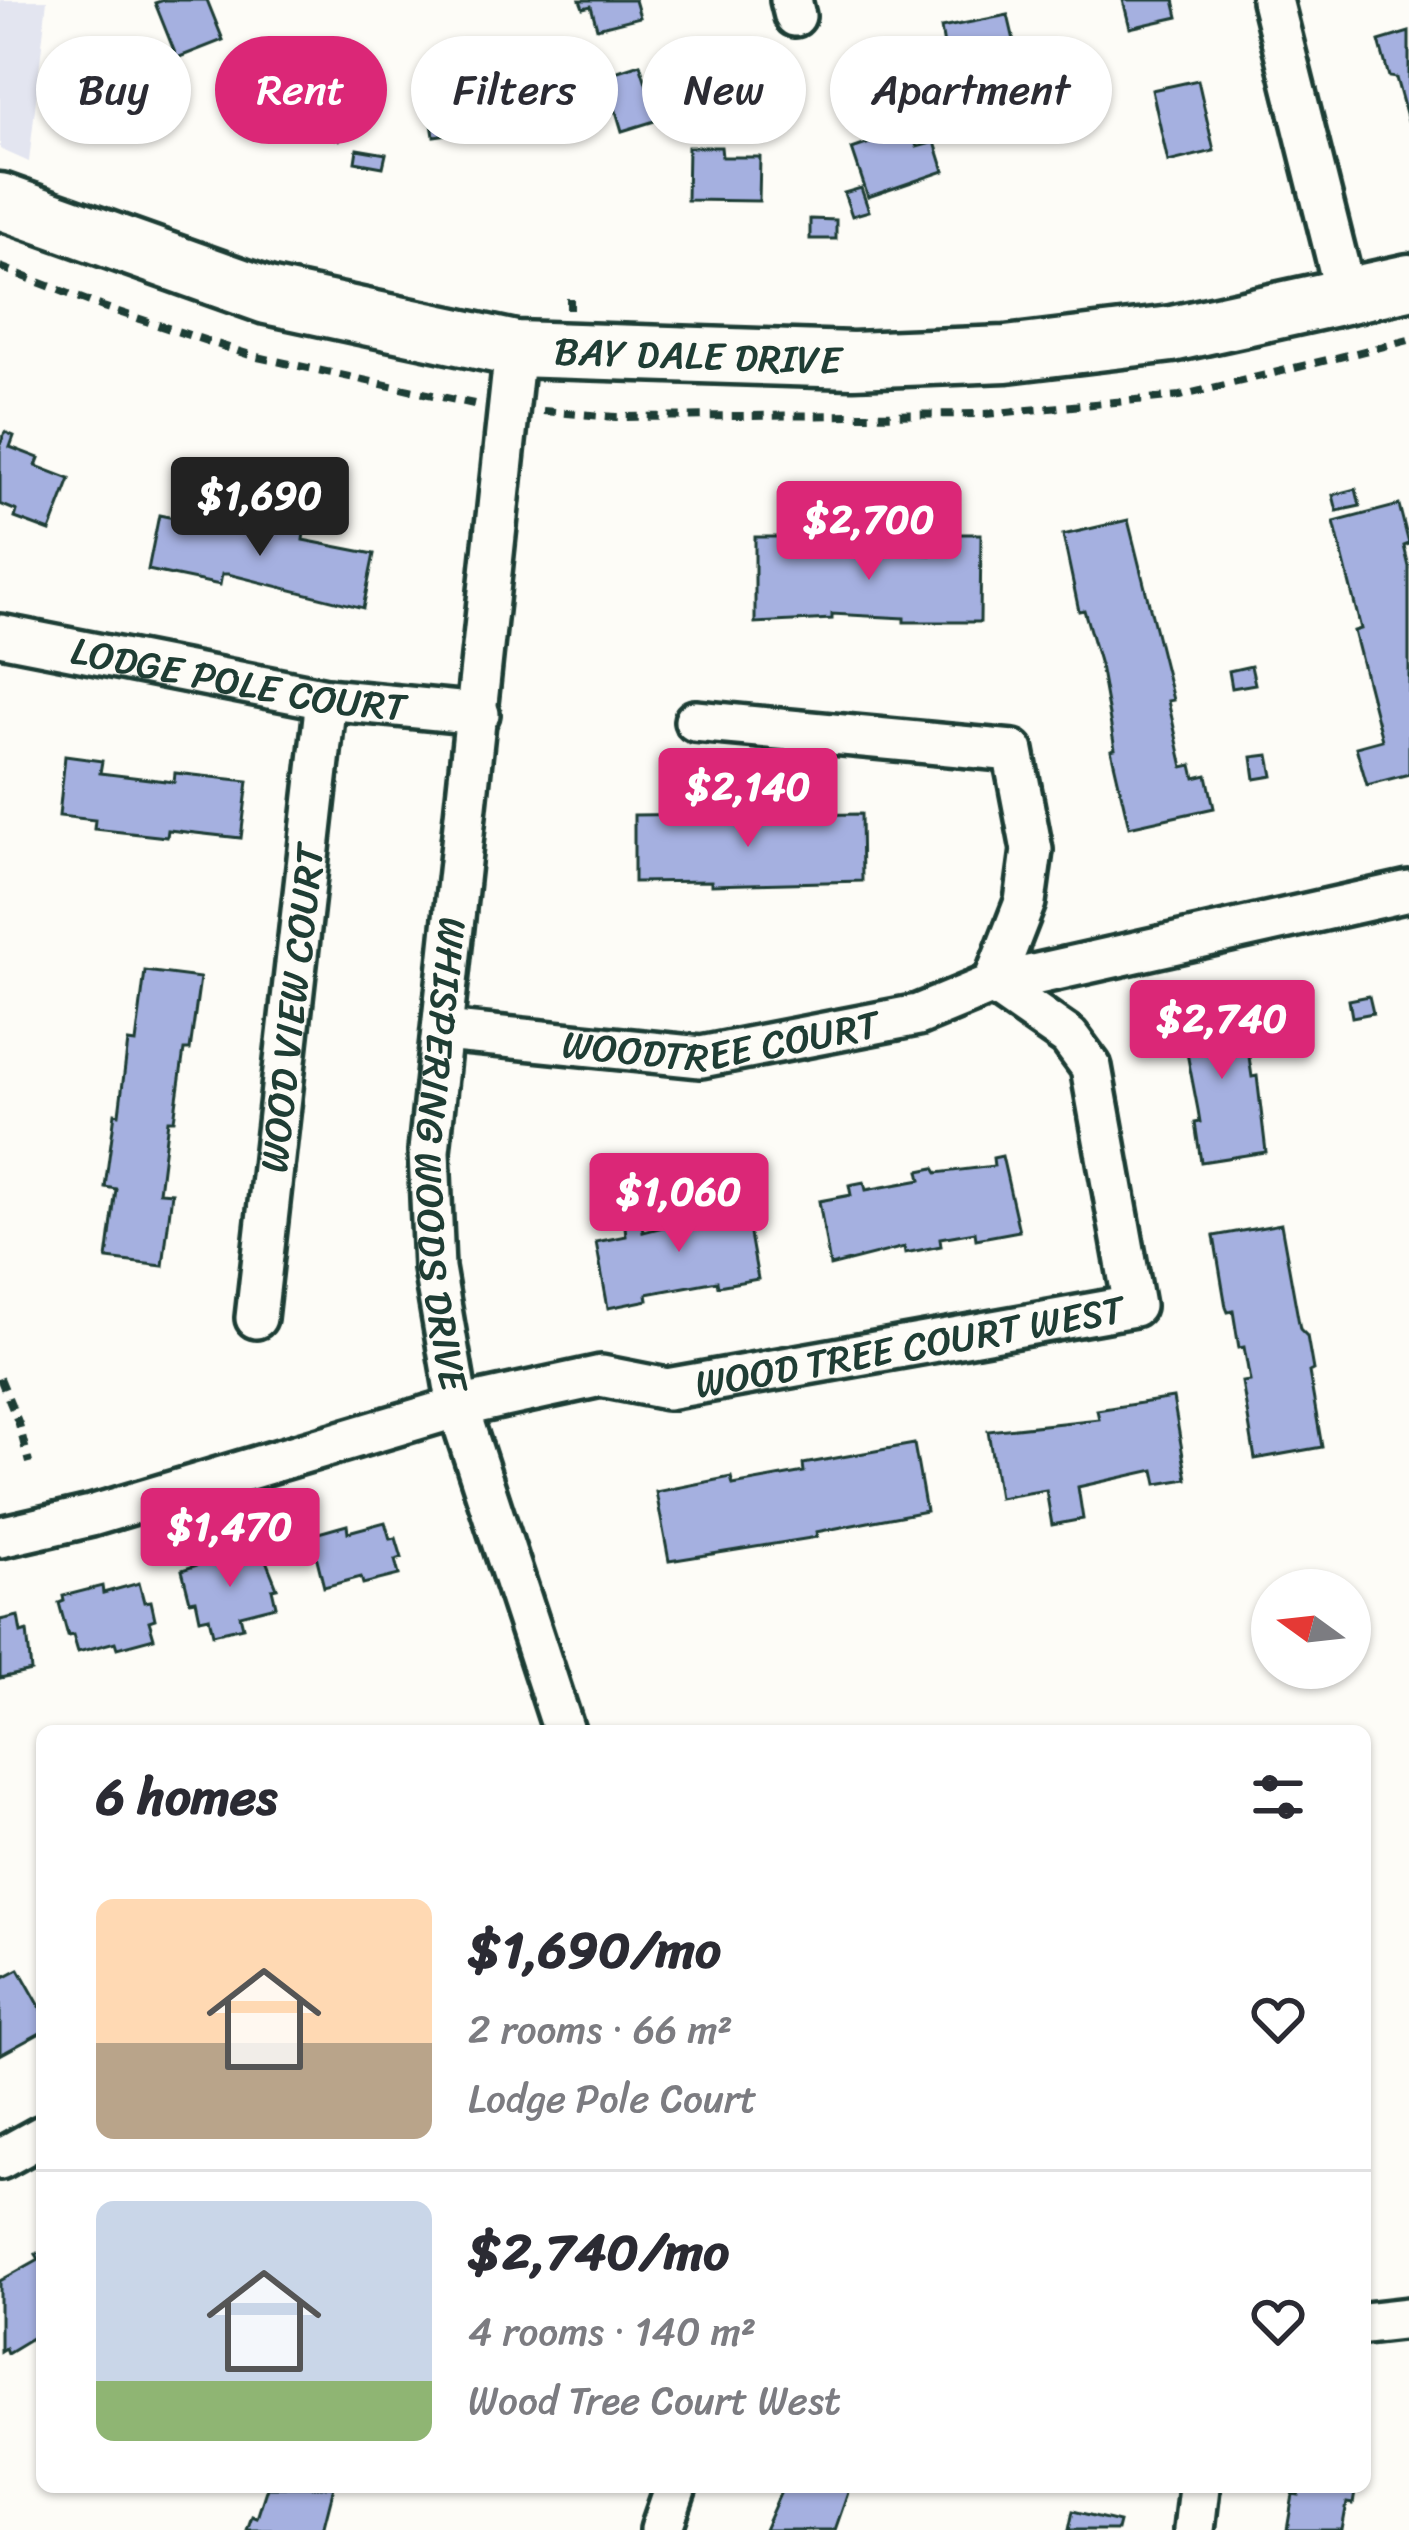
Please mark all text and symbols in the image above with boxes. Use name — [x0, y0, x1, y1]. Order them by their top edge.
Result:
chip: Buy — [36, 36, 191, 144]
chip: Rent — [215, 36, 387, 144]
chip: Filters — [411, 36, 618, 144]
chip: New — [642, 36, 806, 144]
chip: Apartment — [830, 36, 1112, 144]
street label: BAY DALE DRIVE — [553, 316, 845, 395]
pin: $1,690 — [162, 457, 358, 559]
text: $1,690 — [198, 461, 322, 530]
pin: $2,700 — [771, 481, 967, 583]
text: $2,700 — [804, 485, 934, 554]
street label: LODGE POLE COURT — [65, 616, 412, 742]
pin: $2,140 — [650, 748, 846, 850]
text: $2,140 — [686, 752, 811, 821]
street label: WOOD VIEW COURT — [239, 838, 345, 1176]
street label: WHISPERING WOODS DRIVE — [394, 914, 489, 1399]
pin: $2,740 — [1124, 980, 1320, 1082]
text: $2,740 — [1157, 984, 1287, 1053]
street label: WOODTREE COURT — [559, 989, 887, 1093]
pin: $1,060 — [581, 1153, 777, 1255]
text: $1,060 — [617, 1157, 741, 1226]
street label: WOOD TREE COURT WEST — [689, 1274, 1132, 1418]
pin: $1,470 — [132, 1488, 328, 1590]
text: $1,470 — [168, 1492, 292, 1561]
north arrow — [1251, 1569, 1371, 1689]
map controls — [1251, 1569, 1371, 1689]
text: 6 homes — [96, 1752, 277, 1842]
icon: filters — [1245, 1764, 1311, 1830]
text: $1,690/mo — [468, 1905, 721, 1995]
icon: home — [192, 1947, 336, 2091]
icon: heart — [1245, 1986, 1311, 2052]
text: 2 rooms · 66 m² — [468, 1995, 733, 2064]
text: Lodge Pole Court — [468, 2064, 757, 2133]
text: $2,740/mo — [468, 2207, 729, 2297]
icon: home — [192, 2249, 336, 2393]
icon: heart — [1245, 2288, 1311, 2354]
text: 4 rooms · 140 m² — [468, 2297, 756, 2366]
text: Wood Tree Court West — [468, 2366, 841, 2435]

